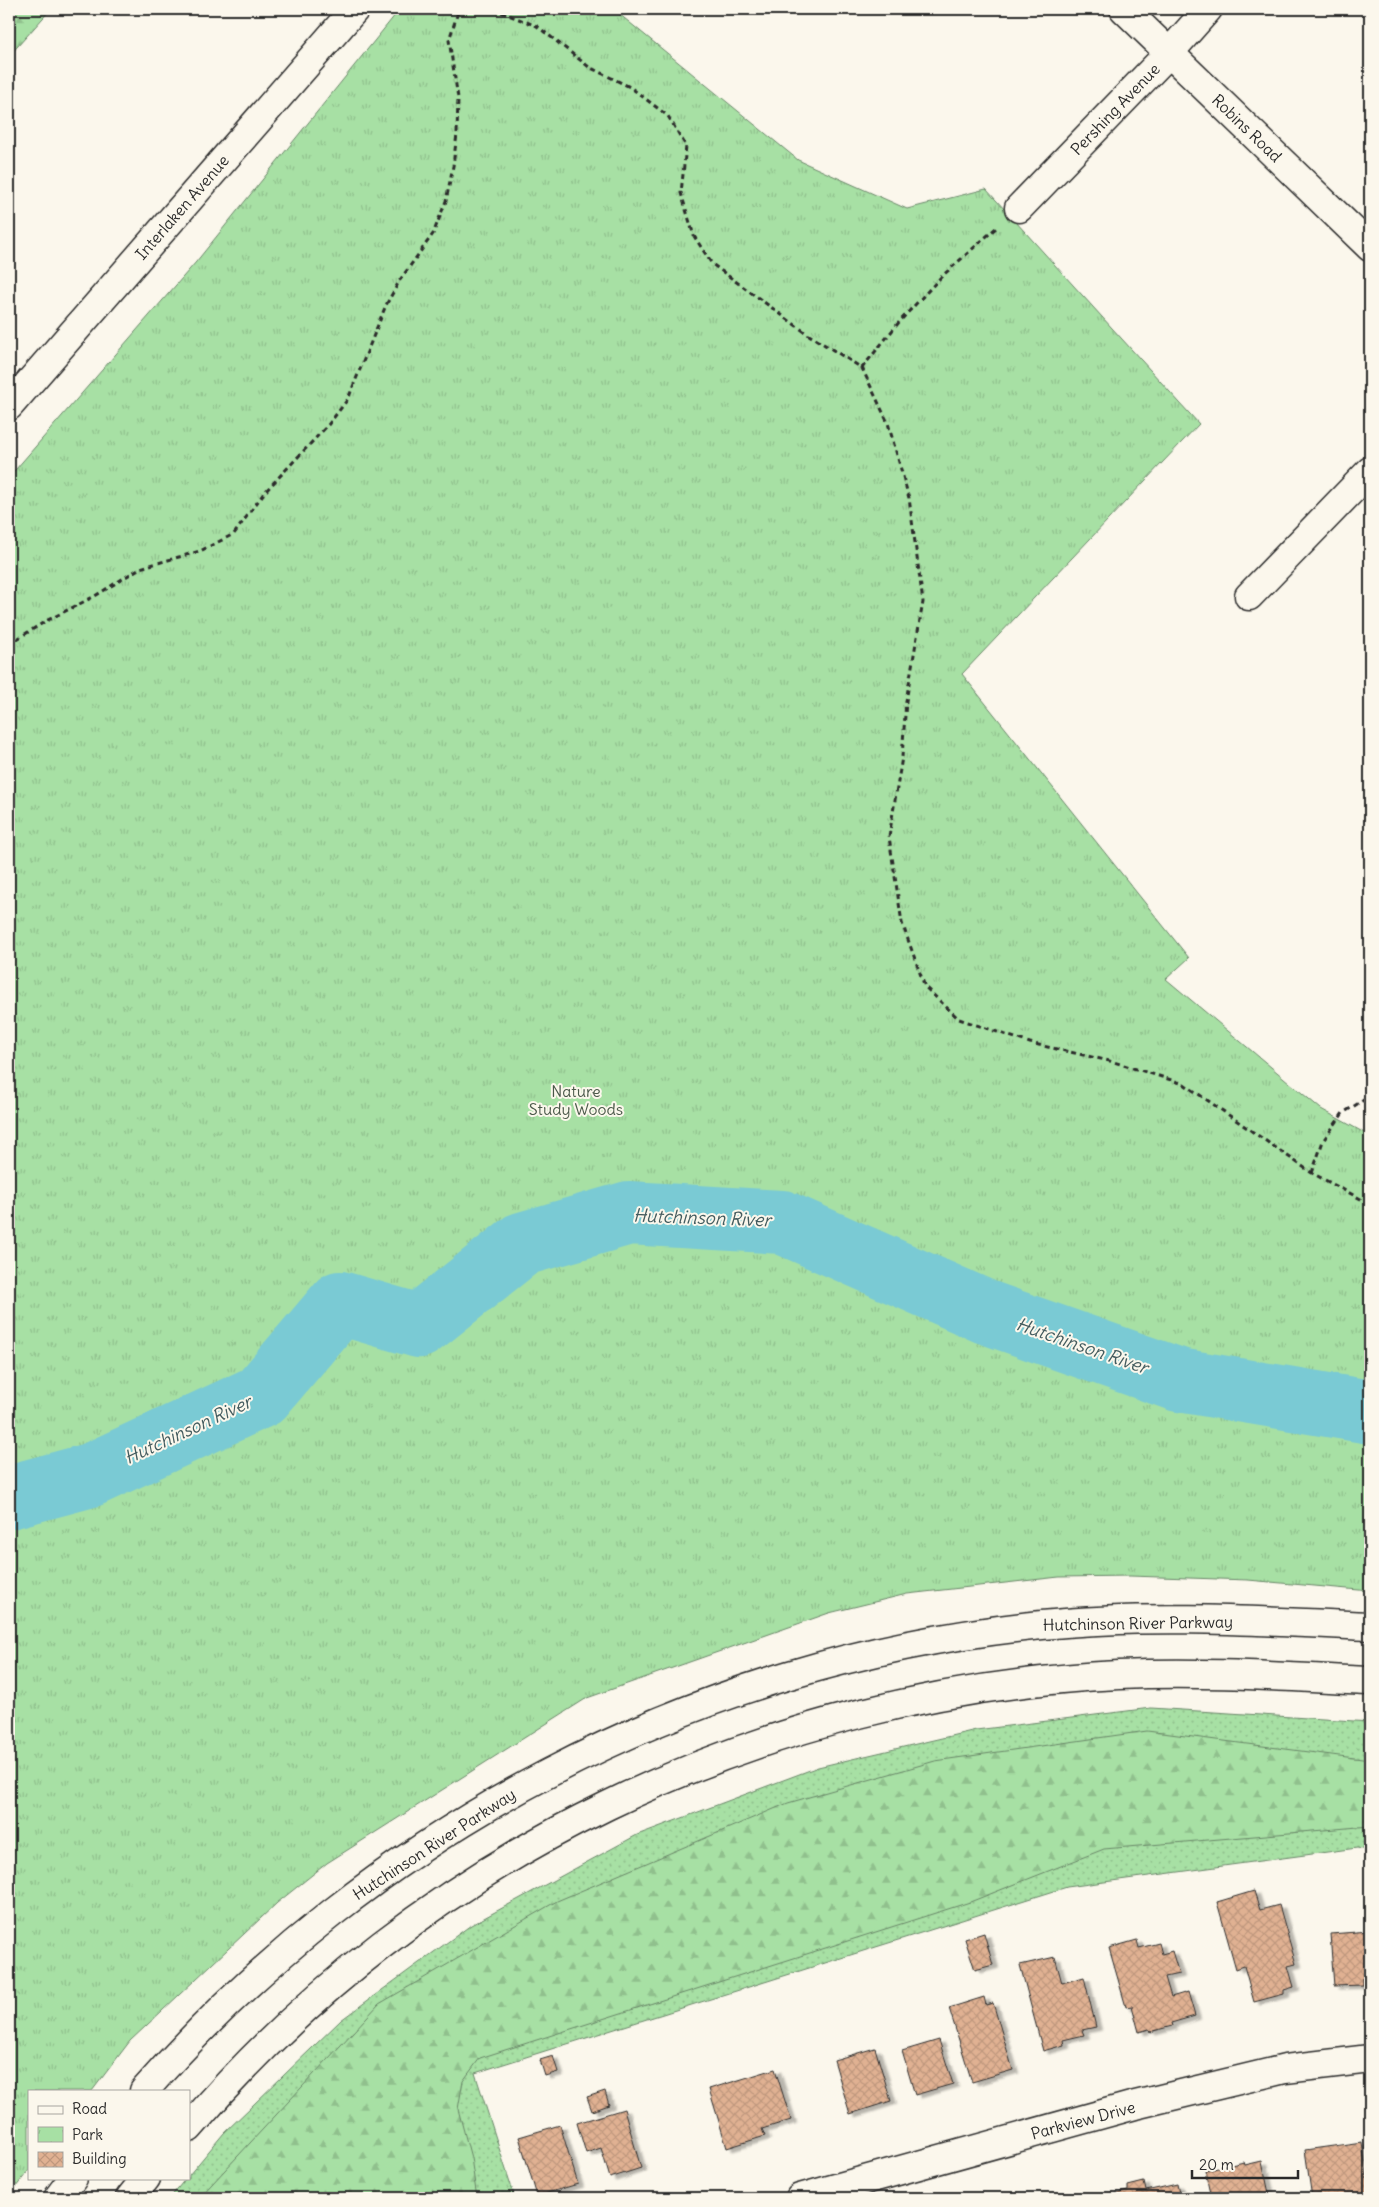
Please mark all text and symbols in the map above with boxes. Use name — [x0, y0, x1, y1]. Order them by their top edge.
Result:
street label: Pershing Avenue — [1066, 59, 1164, 159]
street label: Robins Road — [1208, 90, 1286, 166]
street label: Interlaken Avenue — [131, 150, 233, 264]
park label: Nature Study Woods — [529, 1081, 623, 1119]
water label: Hutchinson River — [633, 1204, 774, 1231]
water label: Hutchinson River — [1013, 1312, 1154, 1380]
water label: Hutchinson River — [120, 1389, 257, 1469]
street label: Hutchinson River Parkway — [1043, 1611, 1233, 1635]
street label: Hutchinson River Parkway — [349, 1784, 519, 1904]
legend — [28, 2090, 190, 2180]
street label: Parkview Drive — [1029, 2096, 1137, 2144]
text: Road — [72, 2099, 107, 2118]
text: Park — [72, 2125, 103, 2144]
scale bar — [1192, 2147, 1298, 2179]
text: Building — [72, 2149, 127, 2168]
text: 20 m — [1199, 2155, 1234, 2174]

